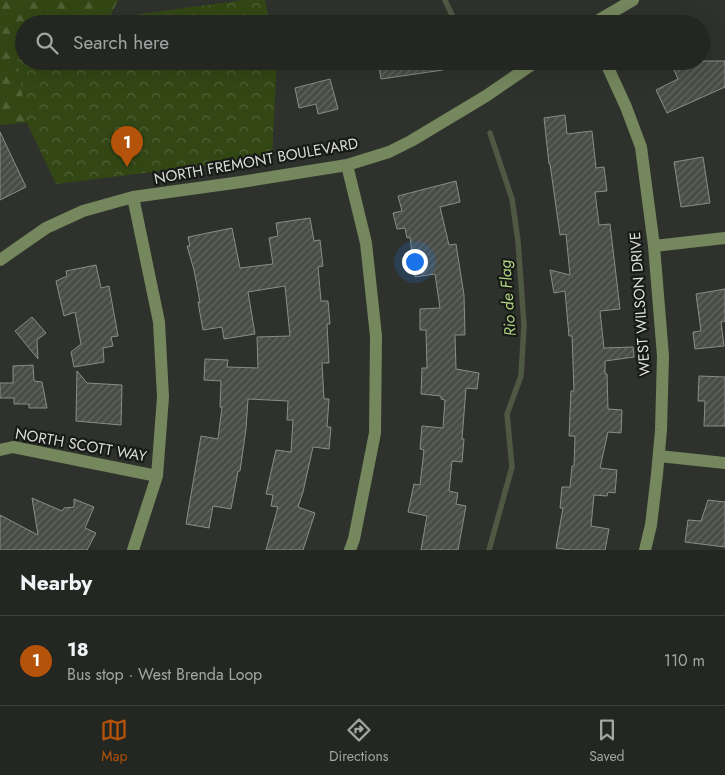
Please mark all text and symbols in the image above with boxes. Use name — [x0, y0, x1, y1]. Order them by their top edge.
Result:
search box — [15, 15, 710, 70]
icon: search — [33, 29, 61, 57]
text: Search here — [73, 29, 169, 56]
pin: 1 — [111, 126, 143, 167]
street label: NORTH FREMONT BOULEVARD — [152, 132, 360, 190]
street label: WEST WILSON DRIVE — [624, 231, 656, 377]
your location — [402, 249, 428, 275]
water label: Rio de Flag — [493, 259, 522, 337]
street label: NORTH SCOTT WAY — [13, 423, 149, 468]
text: Nearby — [20, 568, 92, 598]
text: 18 — [67, 636, 89, 663]
text: 1 — [32, 649, 40, 672]
text: 110 m — [664, 649, 705, 672]
text: Bus stop · West Brenda Loop — [67, 663, 262, 686]
tab: Map — [100, 716, 128, 766]
tab: Directions — [329, 716, 388, 766]
tab: Saved — [589, 716, 625, 766]

